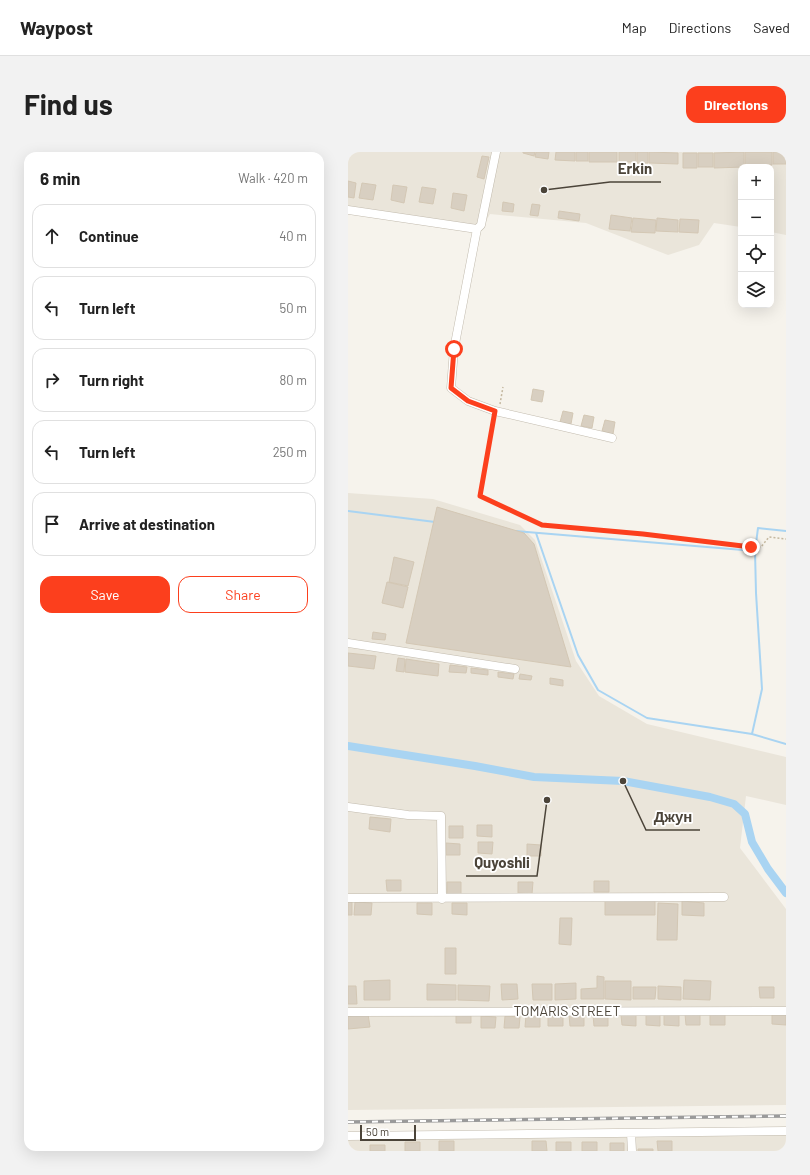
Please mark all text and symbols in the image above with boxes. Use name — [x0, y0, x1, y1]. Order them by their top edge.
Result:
text: Waypost — [20, 16, 93, 39]
text: Map — [622, 19, 647, 36]
text: Directions — [669, 19, 731, 36]
text: Saved — [753, 19, 790, 36]
button: Directions — [686, 86, 786, 123]
text: Find us — [24, 87, 113, 121]
callout: Erkin — [610, 155, 661, 182]
text: Erkin — [618, 159, 652, 177]
map controls — [738, 164, 774, 308]
button: + — [738, 164, 774, 200]
text: 6 min — [40, 168, 80, 188]
text: Walk · 420 m — [238, 170, 308, 186]
button: − — [738, 200, 774, 236]
icon: ahead — [41, 225, 63, 247]
text: Continue — [79, 227, 139, 245]
text: 40 m — [279, 228, 307, 244]
button: locate — [738, 236, 774, 272]
button: layers — [738, 272, 774, 308]
icon: left — [41, 297, 63, 319]
text: Turn left — [79, 299, 135, 317]
text: 50 m — [280, 300, 307, 316]
route start — [445, 340, 463, 358]
icon: right — [41, 369, 63, 391]
text: Turn right — [79, 371, 144, 389]
text: 80 m — [280, 372, 307, 388]
icon: left — [41, 441, 63, 463]
text: Turn left — [79, 443, 135, 461]
text: 250 m — [273, 444, 307, 460]
icon: arrive — [41, 513, 63, 535]
text: Arrive at destination — [79, 515, 215, 533]
route end — [742, 538, 760, 556]
button: Save — [40, 576, 170, 613]
button: Share — [178, 576, 308, 613]
callout: Джун — [646, 803, 700, 830]
text: Джун — [654, 807, 692, 825]
callout: Quyoshli — [466, 849, 537, 876]
text: Quyoshli — [474, 853, 530, 871]
street label: TOMARIS STREET — [513, 1002, 621, 1019]
scale bar — [360, 1123, 416, 1142]
text: 50 m — [366, 1125, 389, 1138]

